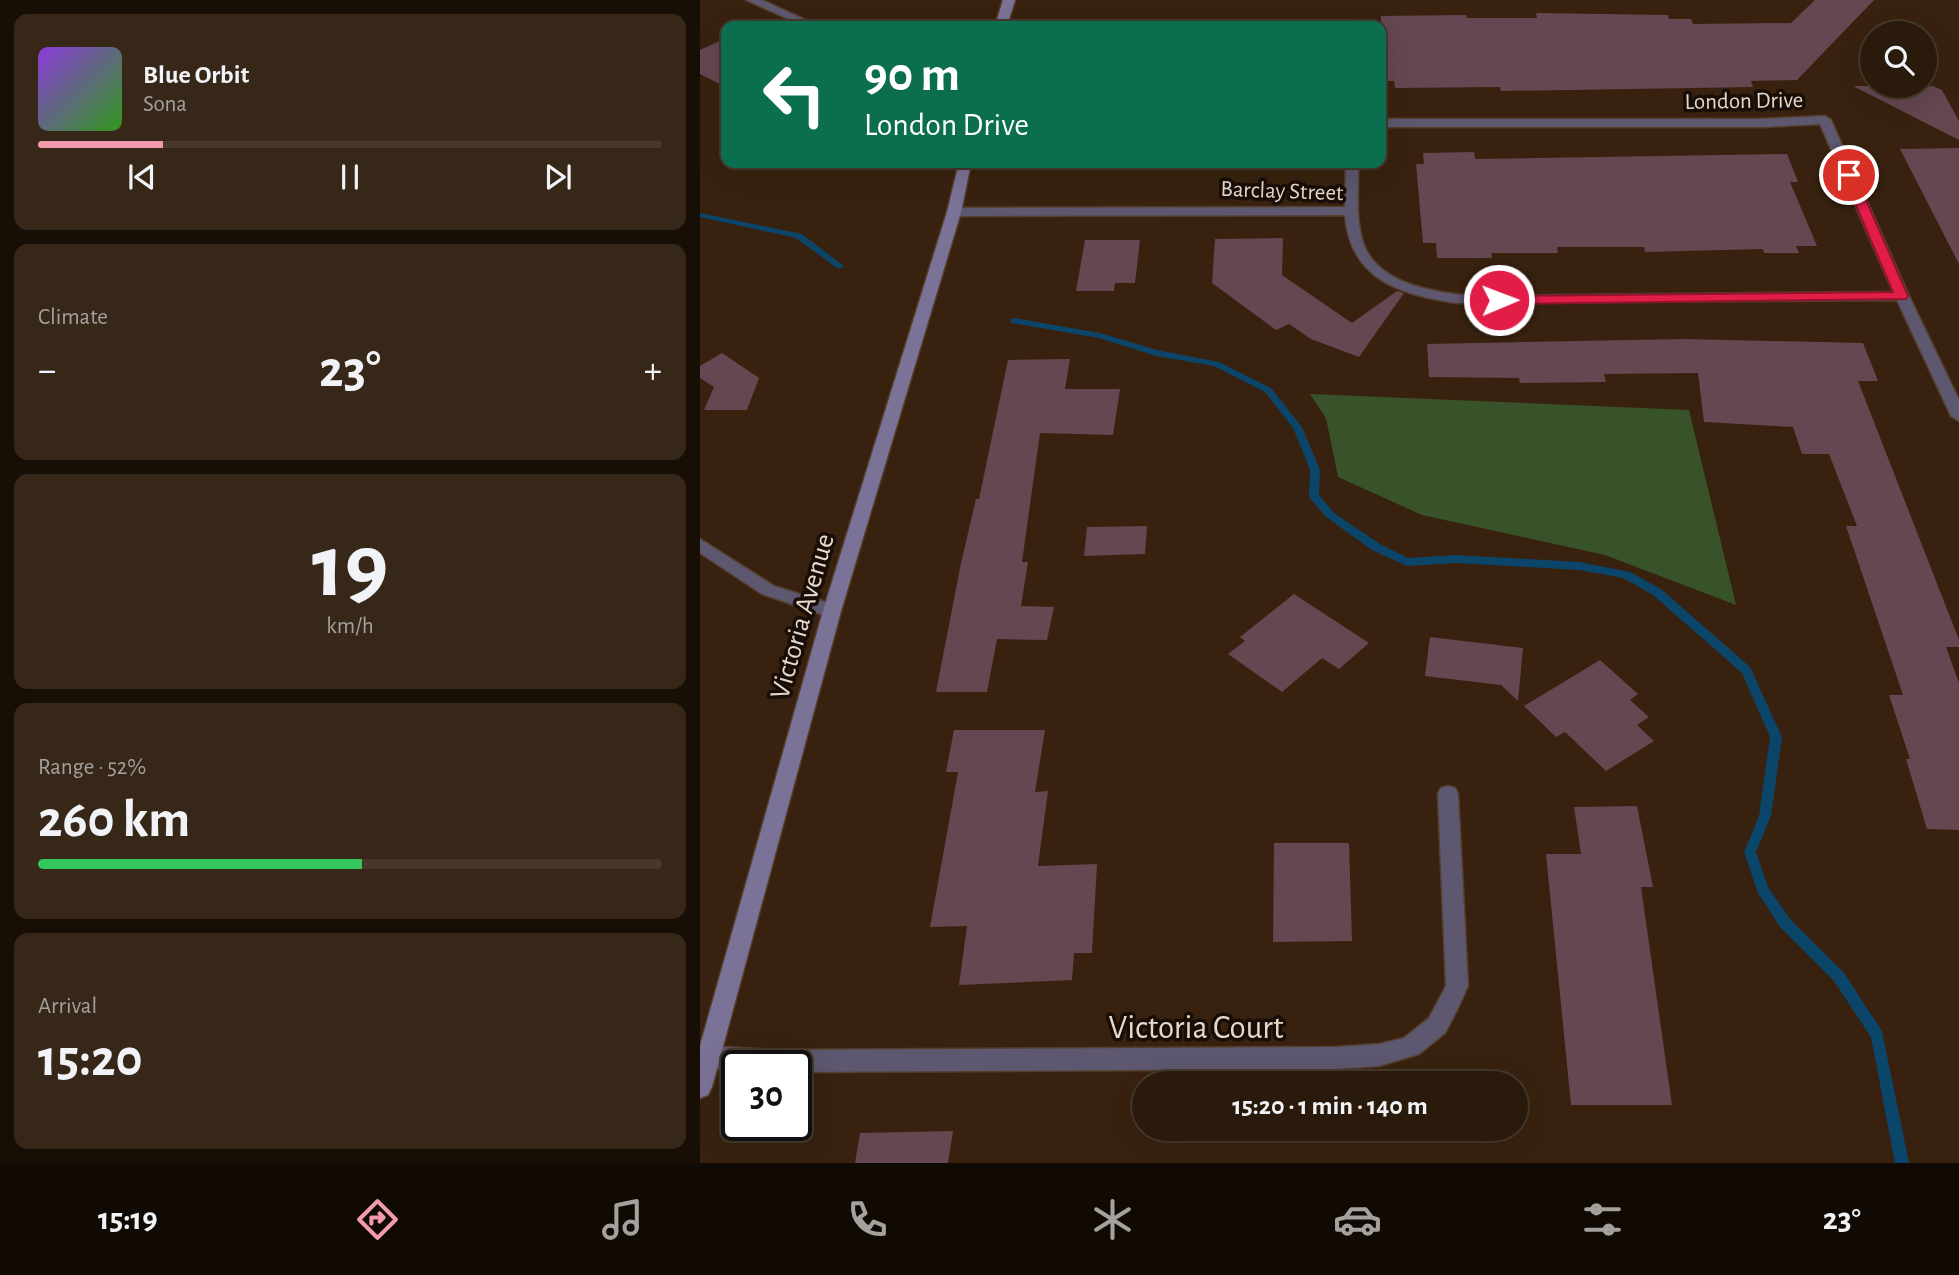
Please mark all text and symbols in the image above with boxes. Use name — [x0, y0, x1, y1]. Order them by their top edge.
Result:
map controls — [1860, 21, 1937, 98]
button: search — [1860, 21, 1937, 98]
icon: left — [749, 49, 840, 140]
text: 90 m — [864, 51, 960, 100]
text: Blue Orbit — [143, 62, 249, 88]
street label: London Drive — [1684, 89, 1804, 114]
text: Sona — [143, 93, 187, 116]
text: London Drive — [864, 109, 1029, 141]
pin — [1819, 145, 1879, 205]
icon: arrive — [1830, 156, 1868, 194]
icon: previous — [123, 158, 161, 196]
icon: pause — [331, 158, 369, 196]
icon: next — [539, 158, 577, 196]
street label: Barclay Street — [1220, 178, 1344, 205]
position arrow — [1462, 263, 1536, 337]
text: Climate — [38, 306, 108, 329]
text: 23° — [319, 344, 381, 396]
text: − — [38, 352, 56, 390]
text: + — [644, 352, 662, 390]
text: 19 — [312, 522, 388, 613]
street label: Victoria Avenue — [766, 531, 840, 702]
text: km/h — [326, 615, 374, 638]
text: Range · 52% — [38, 756, 146, 779]
text: 260 km — [38, 794, 190, 846]
text: Arrival — [38, 995, 97, 1018]
street label: Victoria Court — [1109, 1012, 1284, 1045]
text: 15:20 — [38, 1033, 143, 1085]
speed limit sign: 30 — [721, 1050, 812, 1141]
text: 15:20 · 1 min · 140 m — [1232, 1093, 1428, 1119]
icon: directions — [353, 1195, 402, 1244]
icon: music — [598, 1195, 647, 1244]
icon: phone — [843, 1195, 892, 1244]
icon: climate — [1088, 1195, 1137, 1244]
icon: car — [1333, 1195, 1382, 1244]
icon: filters — [1578, 1195, 1627, 1244]
text: 15:19 — [98, 1203, 158, 1235]
text: 23° — [1823, 1203, 1861, 1235]

